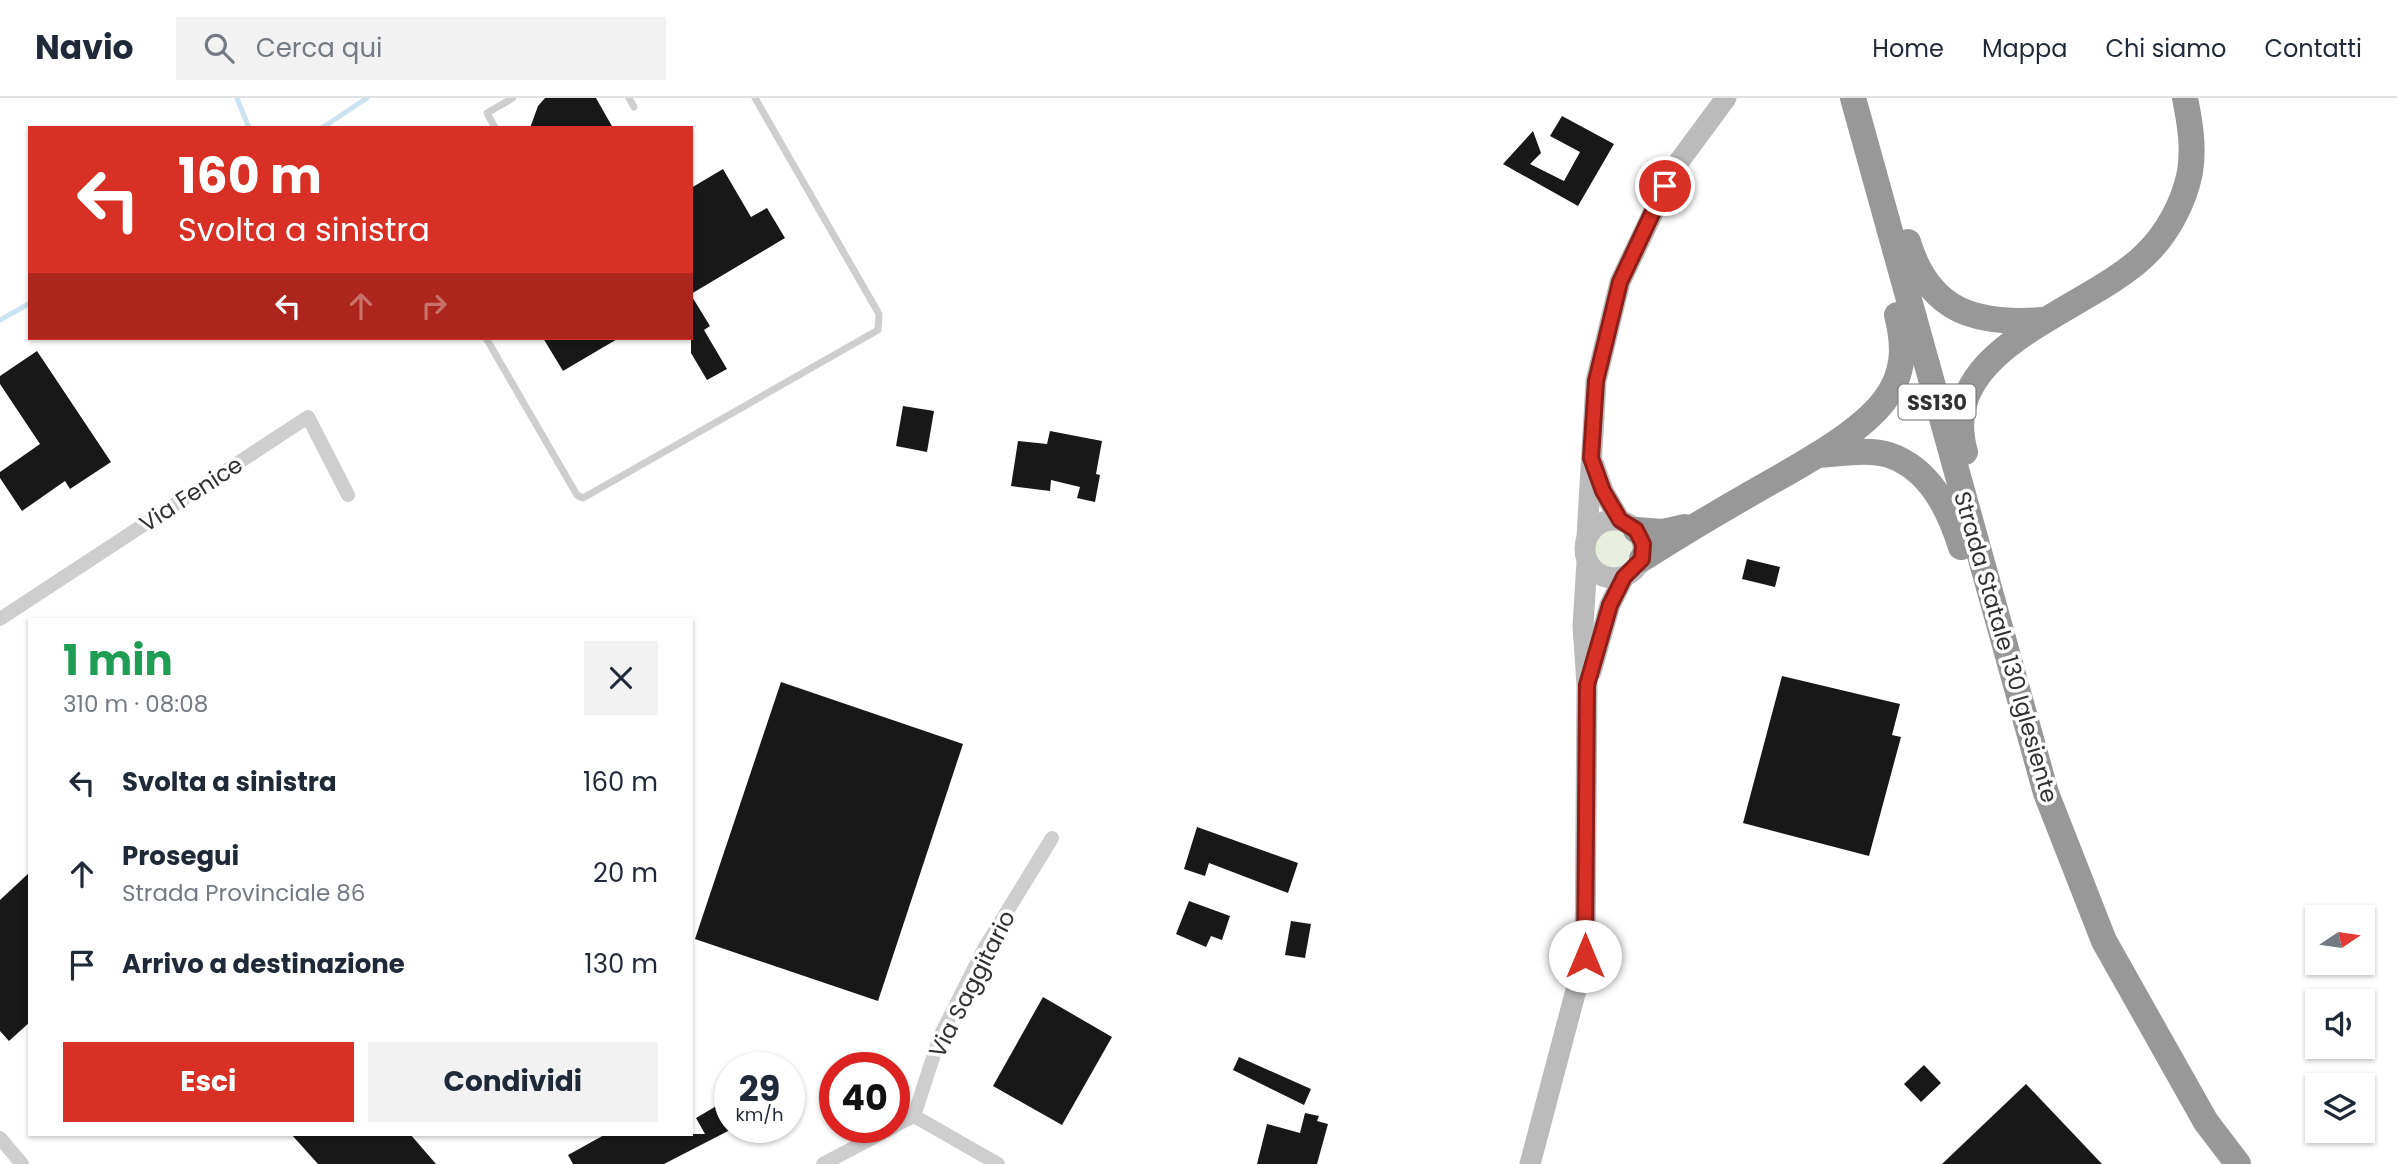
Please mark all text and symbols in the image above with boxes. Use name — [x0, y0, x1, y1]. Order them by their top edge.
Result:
search box — [176, 17, 666, 80]
text: Navio — [35, 24, 134, 71]
icon: search — [200, 29, 238, 67]
text: Cerca qui — [256, 30, 382, 66]
text: Home — [1872, 32, 1944, 65]
text: Mappa — [1982, 32, 2067, 65]
text: Chi siamo — [2105, 32, 2226, 65]
text: Contatti — [2264, 32, 2362, 65]
text: 160 m — [178, 142, 322, 210]
icon: left — [63, 154, 154, 245]
pin — [1635, 156, 1695, 216]
icon: arrive — [1646, 167, 1684, 205]
text: Svolta a sinistra — [178, 207, 430, 252]
icon: left — [269, 287, 307, 325]
icon: ahead — [342, 287, 380, 325]
icon: right — [415, 287, 453, 325]
road number: SS130 — [1898, 384, 1976, 420]
street label: Via Fenice — [133, 449, 249, 539]
street label: Strada Statale 130 Iglesiente — [1946, 488, 2066, 806]
text: 1 min — [63, 631, 173, 690]
button: close — [584, 641, 658, 715]
text: 310 m · 08:08 — [63, 688, 208, 720]
icon: left — [63, 764, 101, 802]
text: Svolta a sinistra — [122, 764, 337, 800]
text: 160 m — [583, 764, 658, 800]
text: Prosegui — [122, 838, 239, 874]
icon: ahead — [63, 855, 101, 893]
text: 20 m — [593, 855, 658, 891]
text: Strada Provinciale 86 — [122, 877, 365, 909]
street label: Via Saggitario — [921, 905, 1023, 1063]
north arrow — [2305, 905, 2375, 975]
map controls — [2305, 905, 2375, 1143]
position arrow — [1548, 919, 1622, 993]
icon: arrive — [63, 946, 101, 984]
text: Arrivo a destinazione — [122, 946, 405, 982]
text: 130 m — [584, 946, 658, 982]
button: sound — [2305, 989, 2375, 1059]
button: Esci — [63, 1042, 354, 1122]
button: Condividi — [368, 1042, 658, 1122]
speed limit sign: 40 — [819, 1052, 910, 1143]
text: 29 — [739, 1064, 780, 1113]
button: layers — [2305, 1073, 2375, 1143]
text: km/h — [736, 1102, 783, 1127]

